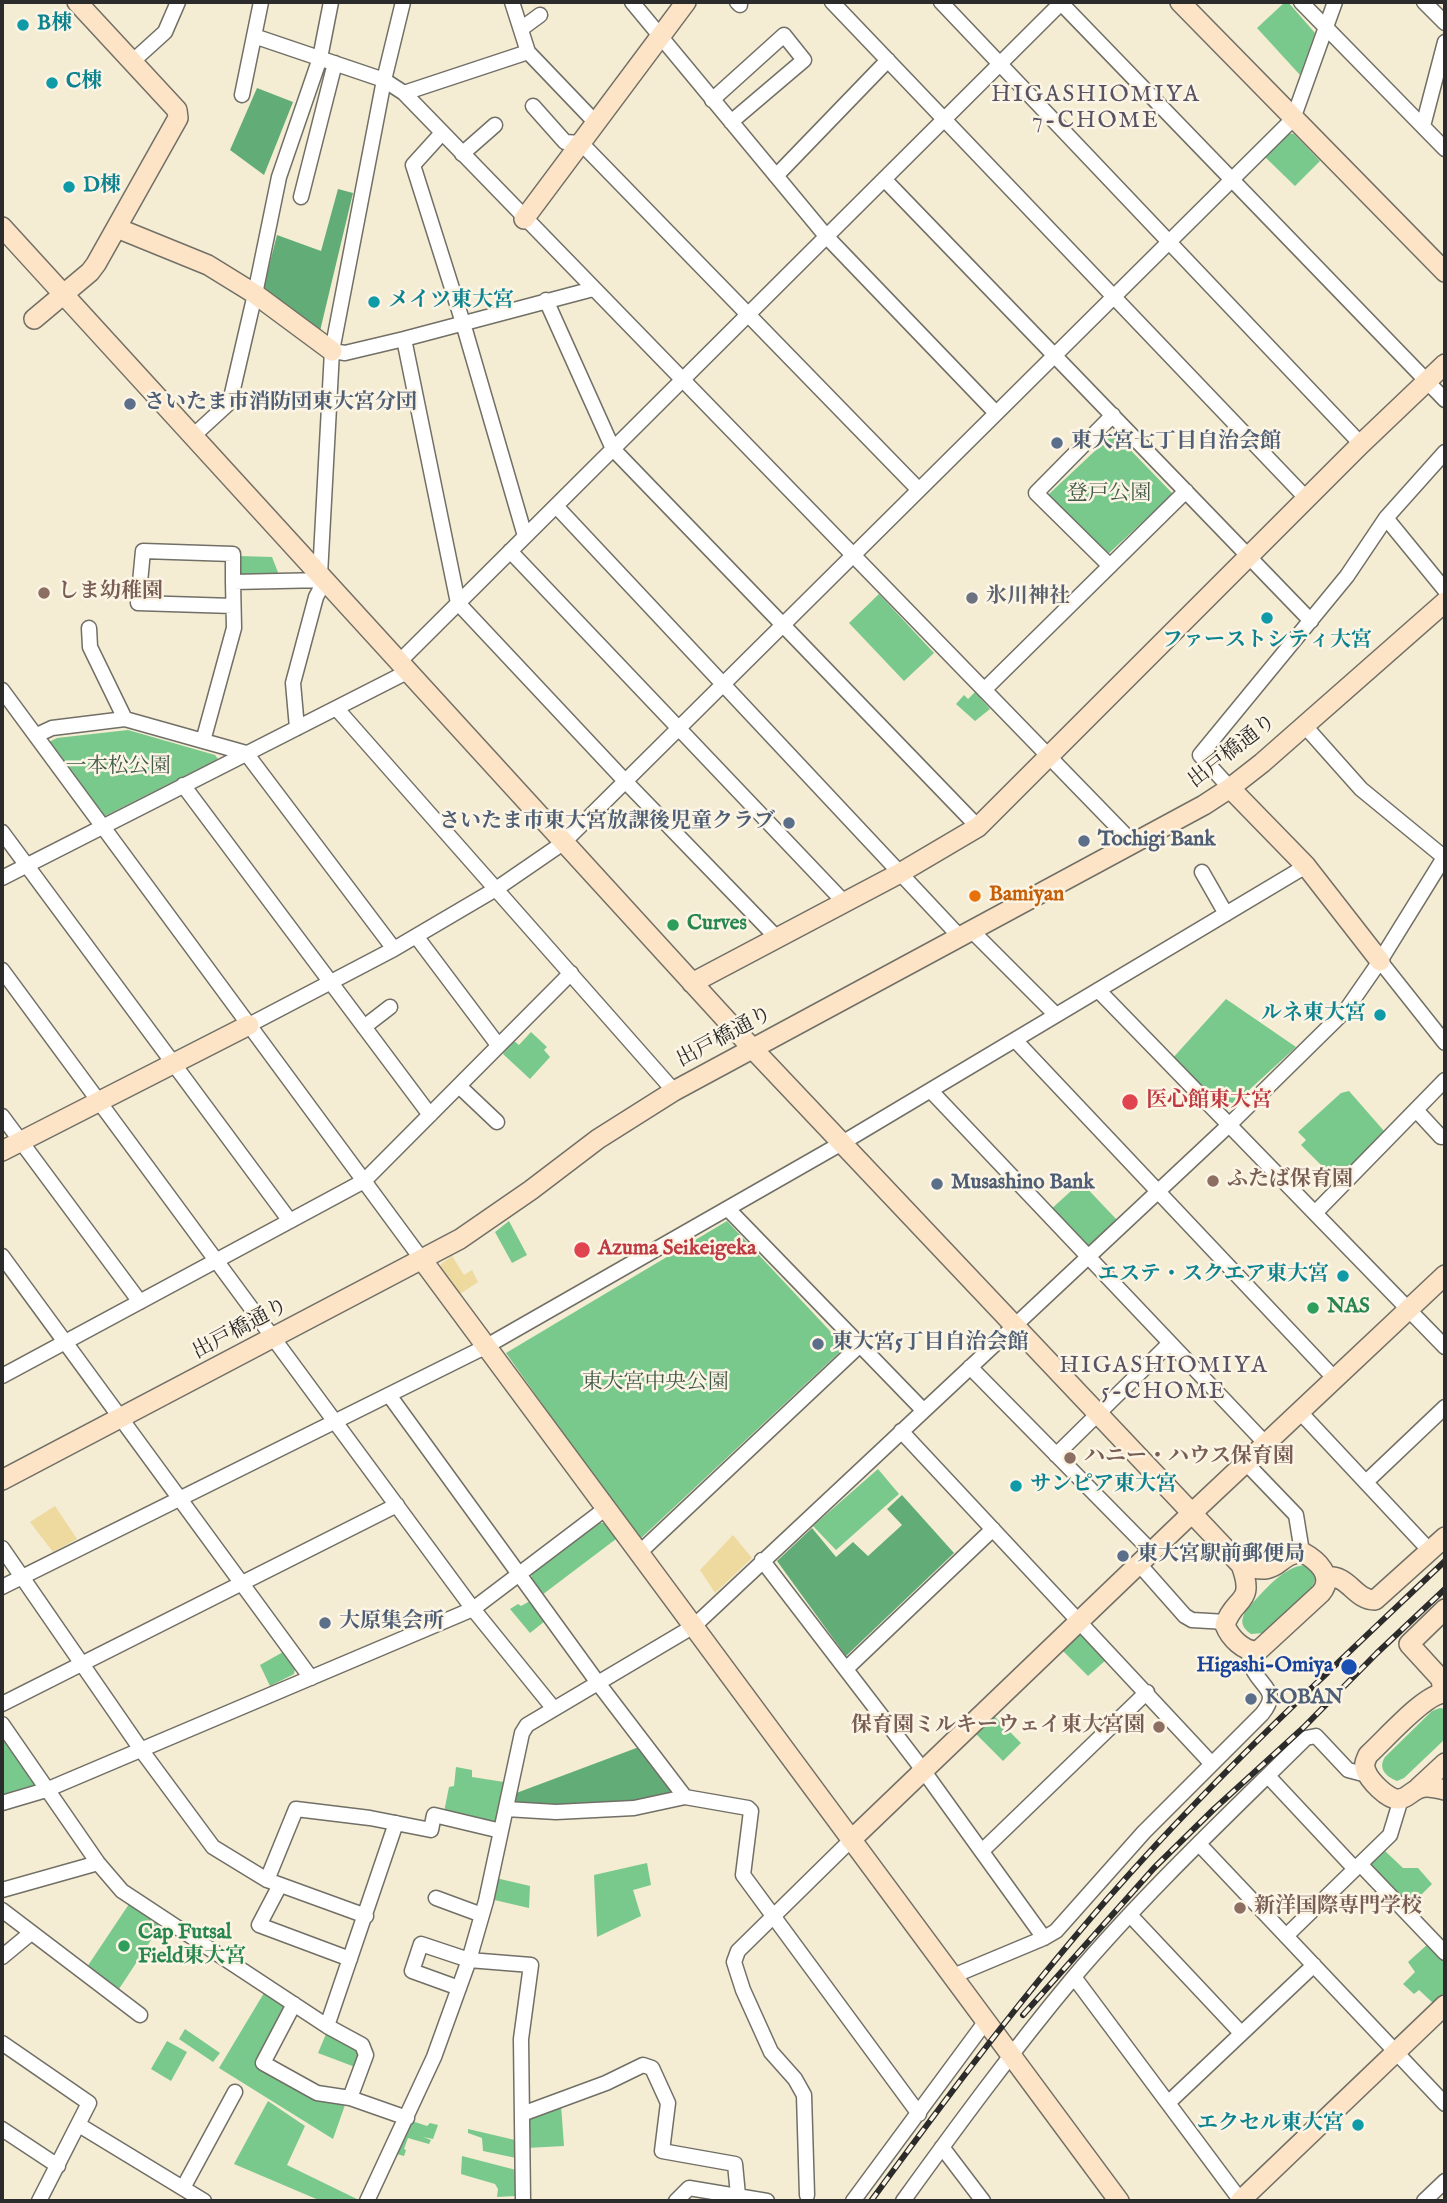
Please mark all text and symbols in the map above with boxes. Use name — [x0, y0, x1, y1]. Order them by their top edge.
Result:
place label: B棟 — [37, 12, 72, 38]
marker: B棟 — [15, 17, 31, 33]
place label: C棟 — [66, 70, 102, 96]
marker: C棟 — [44, 75, 60, 91]
district label: HIGASHIOMIYA 7-CHOME — [993, 82, 1199, 136]
place label: D棟 — [83, 174, 121, 200]
marker: D棟 — [61, 179, 77, 195]
place label: メイツ東大宮 — [388, 289, 514, 315]
marker: メイツ東大宮 — [366, 294, 382, 310]
place label: さいたま市消防団東大宮分団 — [144, 391, 417, 417]
marker: さいたま市消防団東大宮分団 — [122, 396, 138, 412]
place label: 東大宮七丁目自治会館 — [1071, 430, 1281, 456]
marker: 東大宮七丁目自治会館 — [1049, 435, 1065, 451]
park label: 登戸公園 — [1067, 482, 1151, 508]
place label: しま幼稚園 — [58, 580, 163, 606]
marker: しま幼稚園 — [36, 585, 52, 601]
place label: 氷川神社 — [986, 585, 1070, 611]
marker: 氷川神社 — [964, 590, 980, 606]
marker: ファーストシティ大宮 — [1259, 610, 1275, 626]
place label: ファーストシティ大宮 — [1162, 629, 1372, 655]
street label: 出戸橋通り — [1184, 710, 1282, 794]
park label: 一本松公園 — [66, 755, 170, 781]
place label: さいたま市東大宮放課後児童クラブ — [439, 810, 775, 836]
marker: さいたま市東大宮放課後児童クラブ — [781, 815, 797, 831]
place label: Tochigi Bank — [1098, 828, 1216, 854]
marker: Tochigi Bank — [1076, 833, 1092, 849]
place label: Bamiyan — [989, 883, 1064, 909]
marker: Bamiyan — [967, 888, 983, 904]
place label: Curves — [687, 912, 747, 938]
marker: Curves — [665, 917, 681, 933]
street label: 出戸橋通り — [673, 1002, 777, 1074]
place label: ルネ東大宮 — [1261, 1002, 1366, 1028]
marker: ルネ東大宮 — [1372, 1007, 1388, 1023]
place label: 医心館東大宮 — [1146, 1089, 1272, 1115]
marker: 医心館東大宮 — [1120, 1092, 1140, 1112]
place label: ふたば保育園 — [1227, 1168, 1353, 1194]
place label: Musashino Bank — [951, 1171, 1095, 1197]
marker: ふたば保育園 — [1205, 1173, 1221, 1189]
marker: Musashino Bank — [929, 1176, 945, 1192]
place label: Azuma Seikeigeka — [598, 1237, 756, 1263]
marker: Azuma Seikeigeka — [572, 1240, 592, 1260]
place label: エステ・スクエア東大宮 — [1098, 1263, 1329, 1289]
marker: エステ・スクエア東大宮 — [1335, 1268, 1351, 1284]
street label: 出戸橋通り — [189, 1294, 293, 1366]
place label: NAS — [1327, 1295, 1370, 1321]
marker: NAS — [1305, 1300, 1321, 1316]
place label: 東大宮5丁目自治会館 — [832, 1331, 1029, 1357]
marker: 東大宮5丁目自治会館 — [810, 1336, 826, 1352]
district label: HIGASHIOMIYA 5-CHOME — [1061, 1353, 1267, 1407]
park label: 東大宮中央公園 — [582, 1371, 728, 1397]
place label: ハニー・ハウス保育園 — [1084, 1445, 1294, 1471]
marker: ハニー・ハウス保育園 — [1062, 1450, 1078, 1466]
place label: サンピア東大宮 — [1030, 1473, 1177, 1499]
marker: サンピア東大宮 — [1008, 1478, 1024, 1494]
place label: 東大宮駅前郵便局 — [1137, 1543, 1305, 1569]
marker: 東大宮駅前郵便局 — [1115, 1548, 1131, 1564]
place label: 大原集会所 — [339, 1610, 444, 1636]
marker: 大原集会所 — [317, 1615, 333, 1631]
place label: Higashi-Omiya — [1197, 1654, 1333, 1680]
marker: Higashi-Omiya — [1339, 1657, 1359, 1677]
place label: KOBAN — [1265, 1686, 1343, 1712]
marker: KOBAN — [1243, 1691, 1259, 1707]
place label: 保育園ミルキーウェイ東大宮園 — [851, 1714, 1145, 1740]
marker: 保育園ミルキーウェイ東大宮園 — [1151, 1719, 1167, 1735]
place label: 新洋国際専門学校 — [1254, 1895, 1422, 1921]
marker: 新洋国際専門学校 — [1232, 1900, 1248, 1916]
place label: Cap Futsal Field東大宮 — [138, 1921, 246, 1971]
marker: Cap Futsal Field東大宮 — [116, 1938, 132, 1954]
place label: エクセル東大宮 — [1197, 2112, 1344, 2138]
marker: エクセル東大宮 — [1350, 2117, 1366, 2133]

